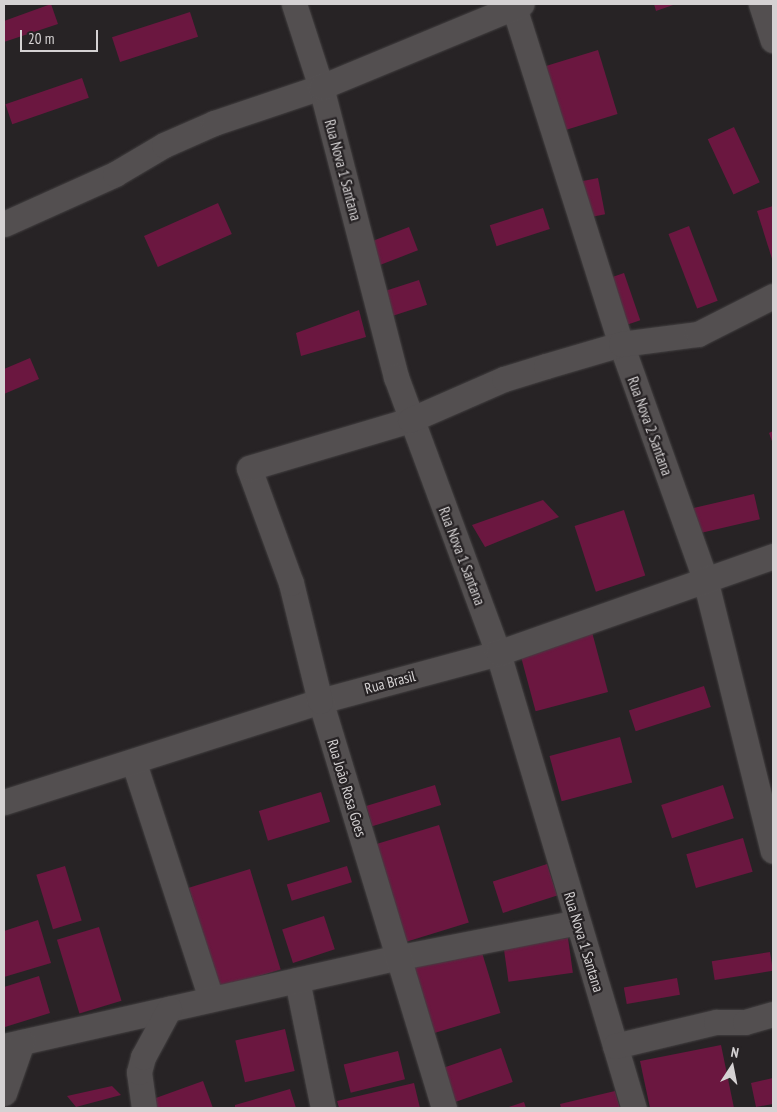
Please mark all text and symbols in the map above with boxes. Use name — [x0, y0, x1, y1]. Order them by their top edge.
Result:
scale bar — [22, 20, 100, 52]
text: 20 m — [28, 29, 54, 48]
street label: Rua Nova 1 Santana — [321, 117, 365, 223]
street label: Rua Nova 2 Santana — [624, 374, 676, 478]
street label: Rua Nova 1 Santana — [435, 504, 489, 608]
street label: Rua Brasil — [363, 667, 417, 697]
street label: Rua João Rosa Goes — [324, 737, 370, 839]
street label: Rua Nova 1 Santana — [560, 890, 608, 994]
north arrow — [707, 1042, 757, 1092]
text: N — [729, 1043, 740, 1062]

